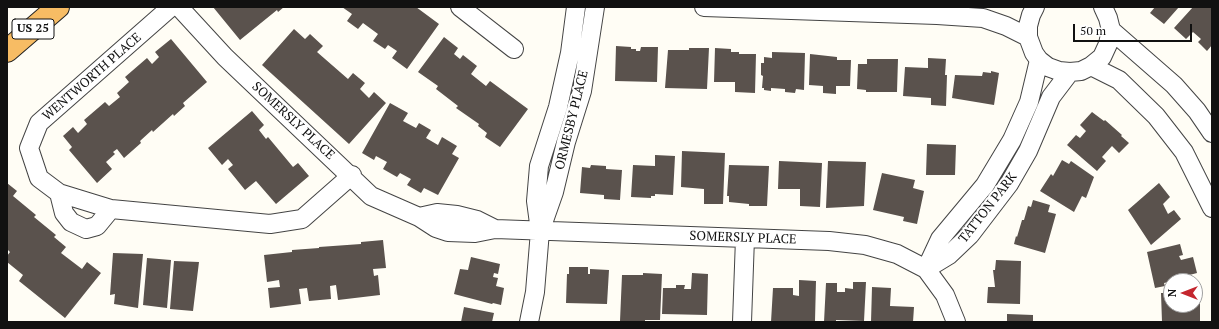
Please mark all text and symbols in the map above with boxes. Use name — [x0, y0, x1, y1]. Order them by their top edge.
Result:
scale bar — [1075, 16, 1194, 42]
road number: US 25 — [12, 19, 54, 39]
text: 50 m — [1080, 23, 1106, 38]
street label: WENTWORTH PLACE — [39, 30, 145, 124]
street label: ORMESBY PLACE — [552, 69, 592, 171]
street label: SOMERSLY PLACE — [249, 79, 337, 163]
street label: TATTON PARK — [956, 170, 1020, 246]
street label: SOMERSLY PLACE — [689, 228, 797, 248]
north arrow — [1163, 273, 1203, 313]
text: N — [1165, 289, 1179, 297]

